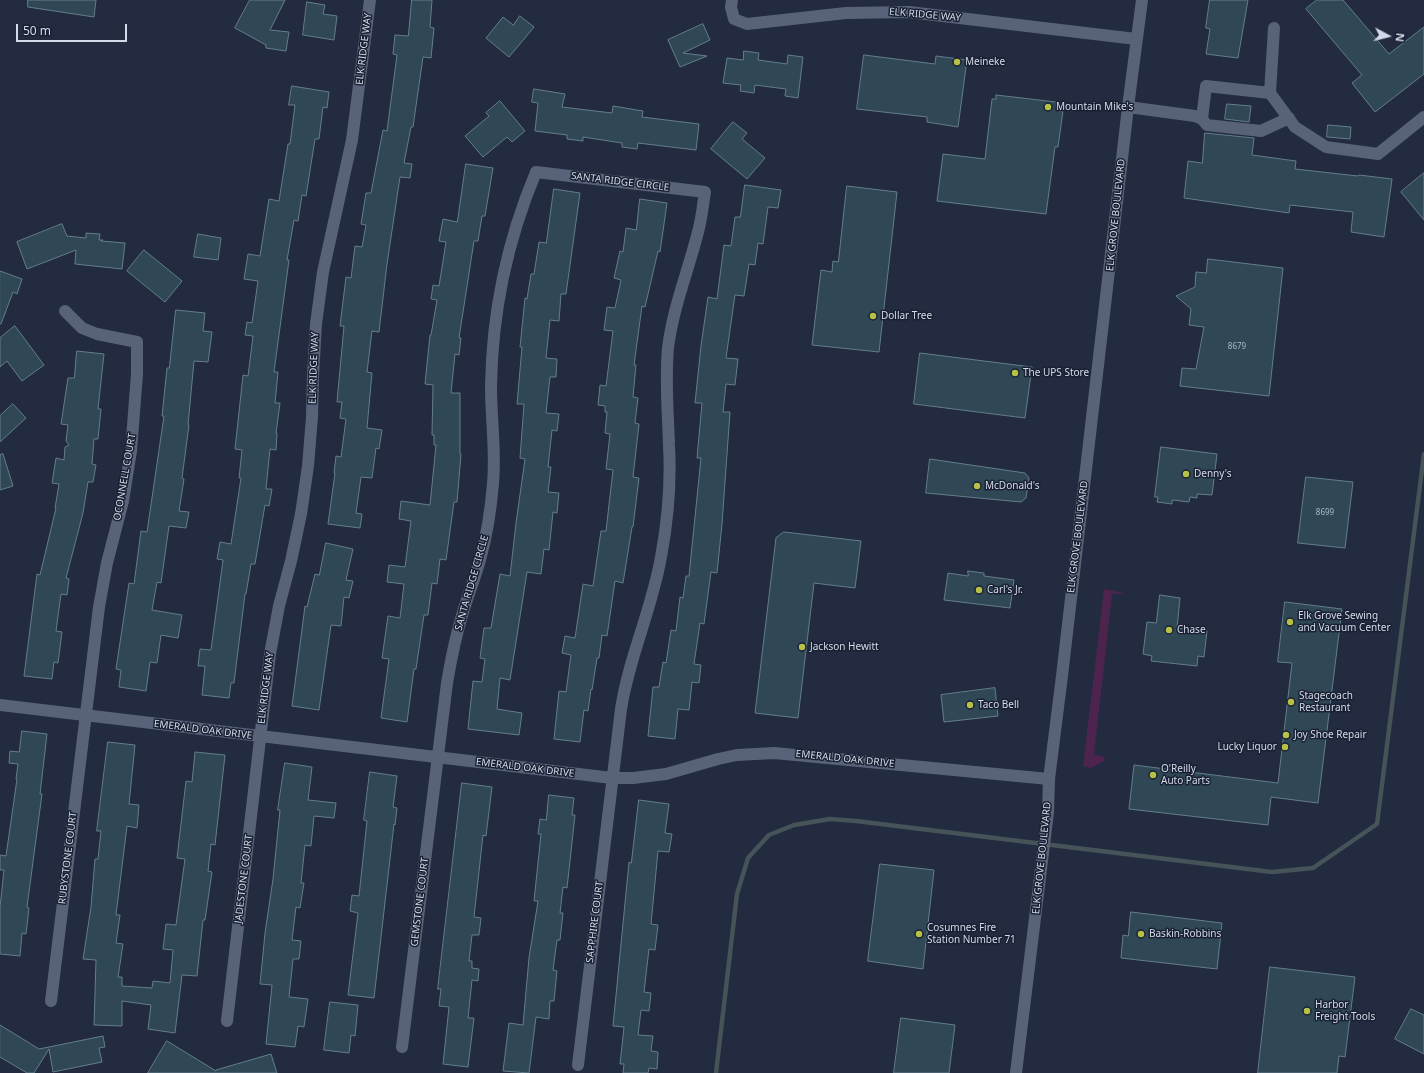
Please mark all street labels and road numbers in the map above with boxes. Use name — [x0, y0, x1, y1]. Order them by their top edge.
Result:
street label: ELK RIDGE WAY — [888, 6, 962, 24]
street label: ELK RIDGE WAY — [354, 12, 374, 86]
street label: ELK GROVE BOULEVARD — [1104, 158, 1128, 272]
street label: SANTA RIDGE CIRCLE — [570, 170, 670, 194]
street label: ELK RIDGE WAY — [307, 332, 321, 404]
street label: OCONNELL COURT — [111, 432, 139, 522]
street label: ELK GROVE BOULEVARD — [1065, 480, 1091, 594]
street label: SANTA RIDGE CIRCLE — [453, 534, 491, 632]
street label: ELK RIDGE WAY — [256, 651, 276, 725]
street label: EMERALD OAK DRIVE — [153, 718, 253, 742]
street label: EMERALD OAK DRIVE — [795, 748, 895, 770]
street label: EMERALD OAK DRIVE — [475, 756, 575, 780]
street label: ELK GROVE BOULEVARD — [1030, 801, 1054, 915]
street label: RUBYSTONE COURT — [56, 811, 80, 905]
street label: JADESTONE COURT — [233, 834, 255, 924]
street label: GEMSTONE COURT — [409, 857, 431, 947]
street label: SAPPHIRE COURT — [584, 880, 606, 964]

